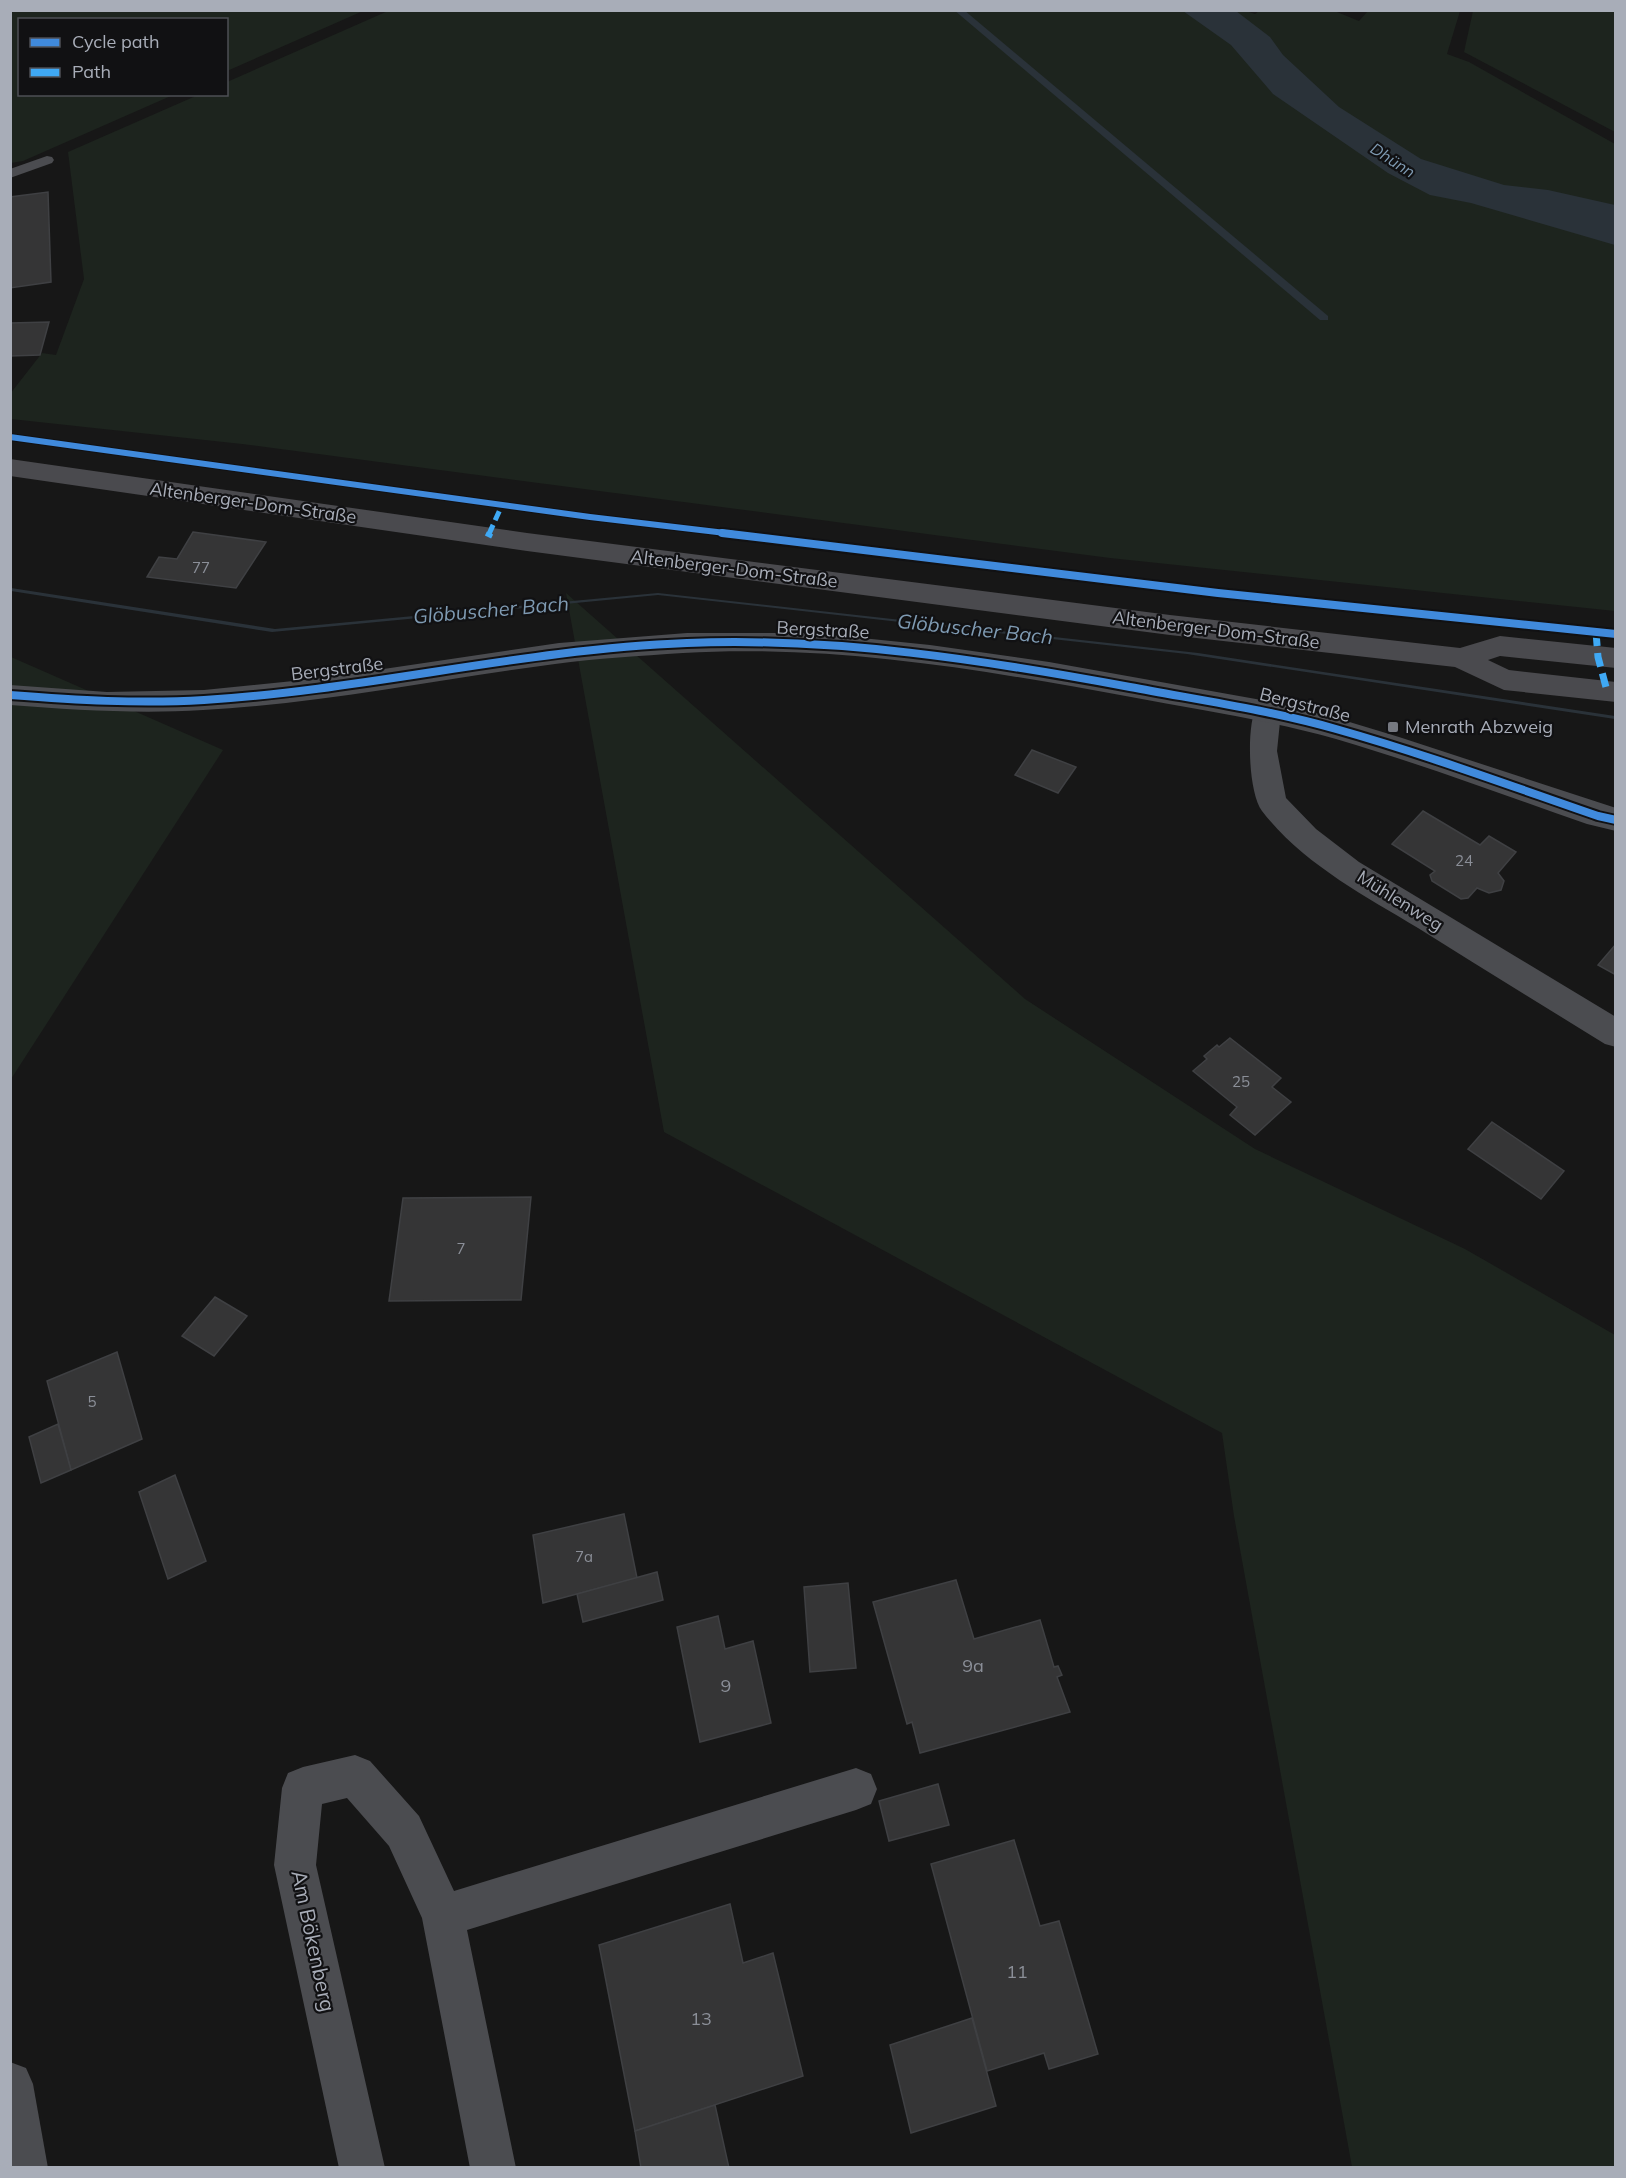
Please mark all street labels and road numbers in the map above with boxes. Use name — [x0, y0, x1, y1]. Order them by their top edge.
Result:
street label: Altenberger-Dom-Straße — [148, 477, 358, 528]
street label: Altenberger-Dom-Straße — [629, 544, 839, 593]
street label: Altenberger-Dom-Straße — [1111, 605, 1321, 654]
street label: Bergstraße — [776, 616, 870, 643]
street label: Bergstraße — [289, 651, 384, 686]
street label: Bergstraße — [1257, 682, 1353, 727]
street label: Mühlenweg — [1353, 865, 1448, 936]
street label: Am Bökenberg — [286, 1868, 342, 2014]

